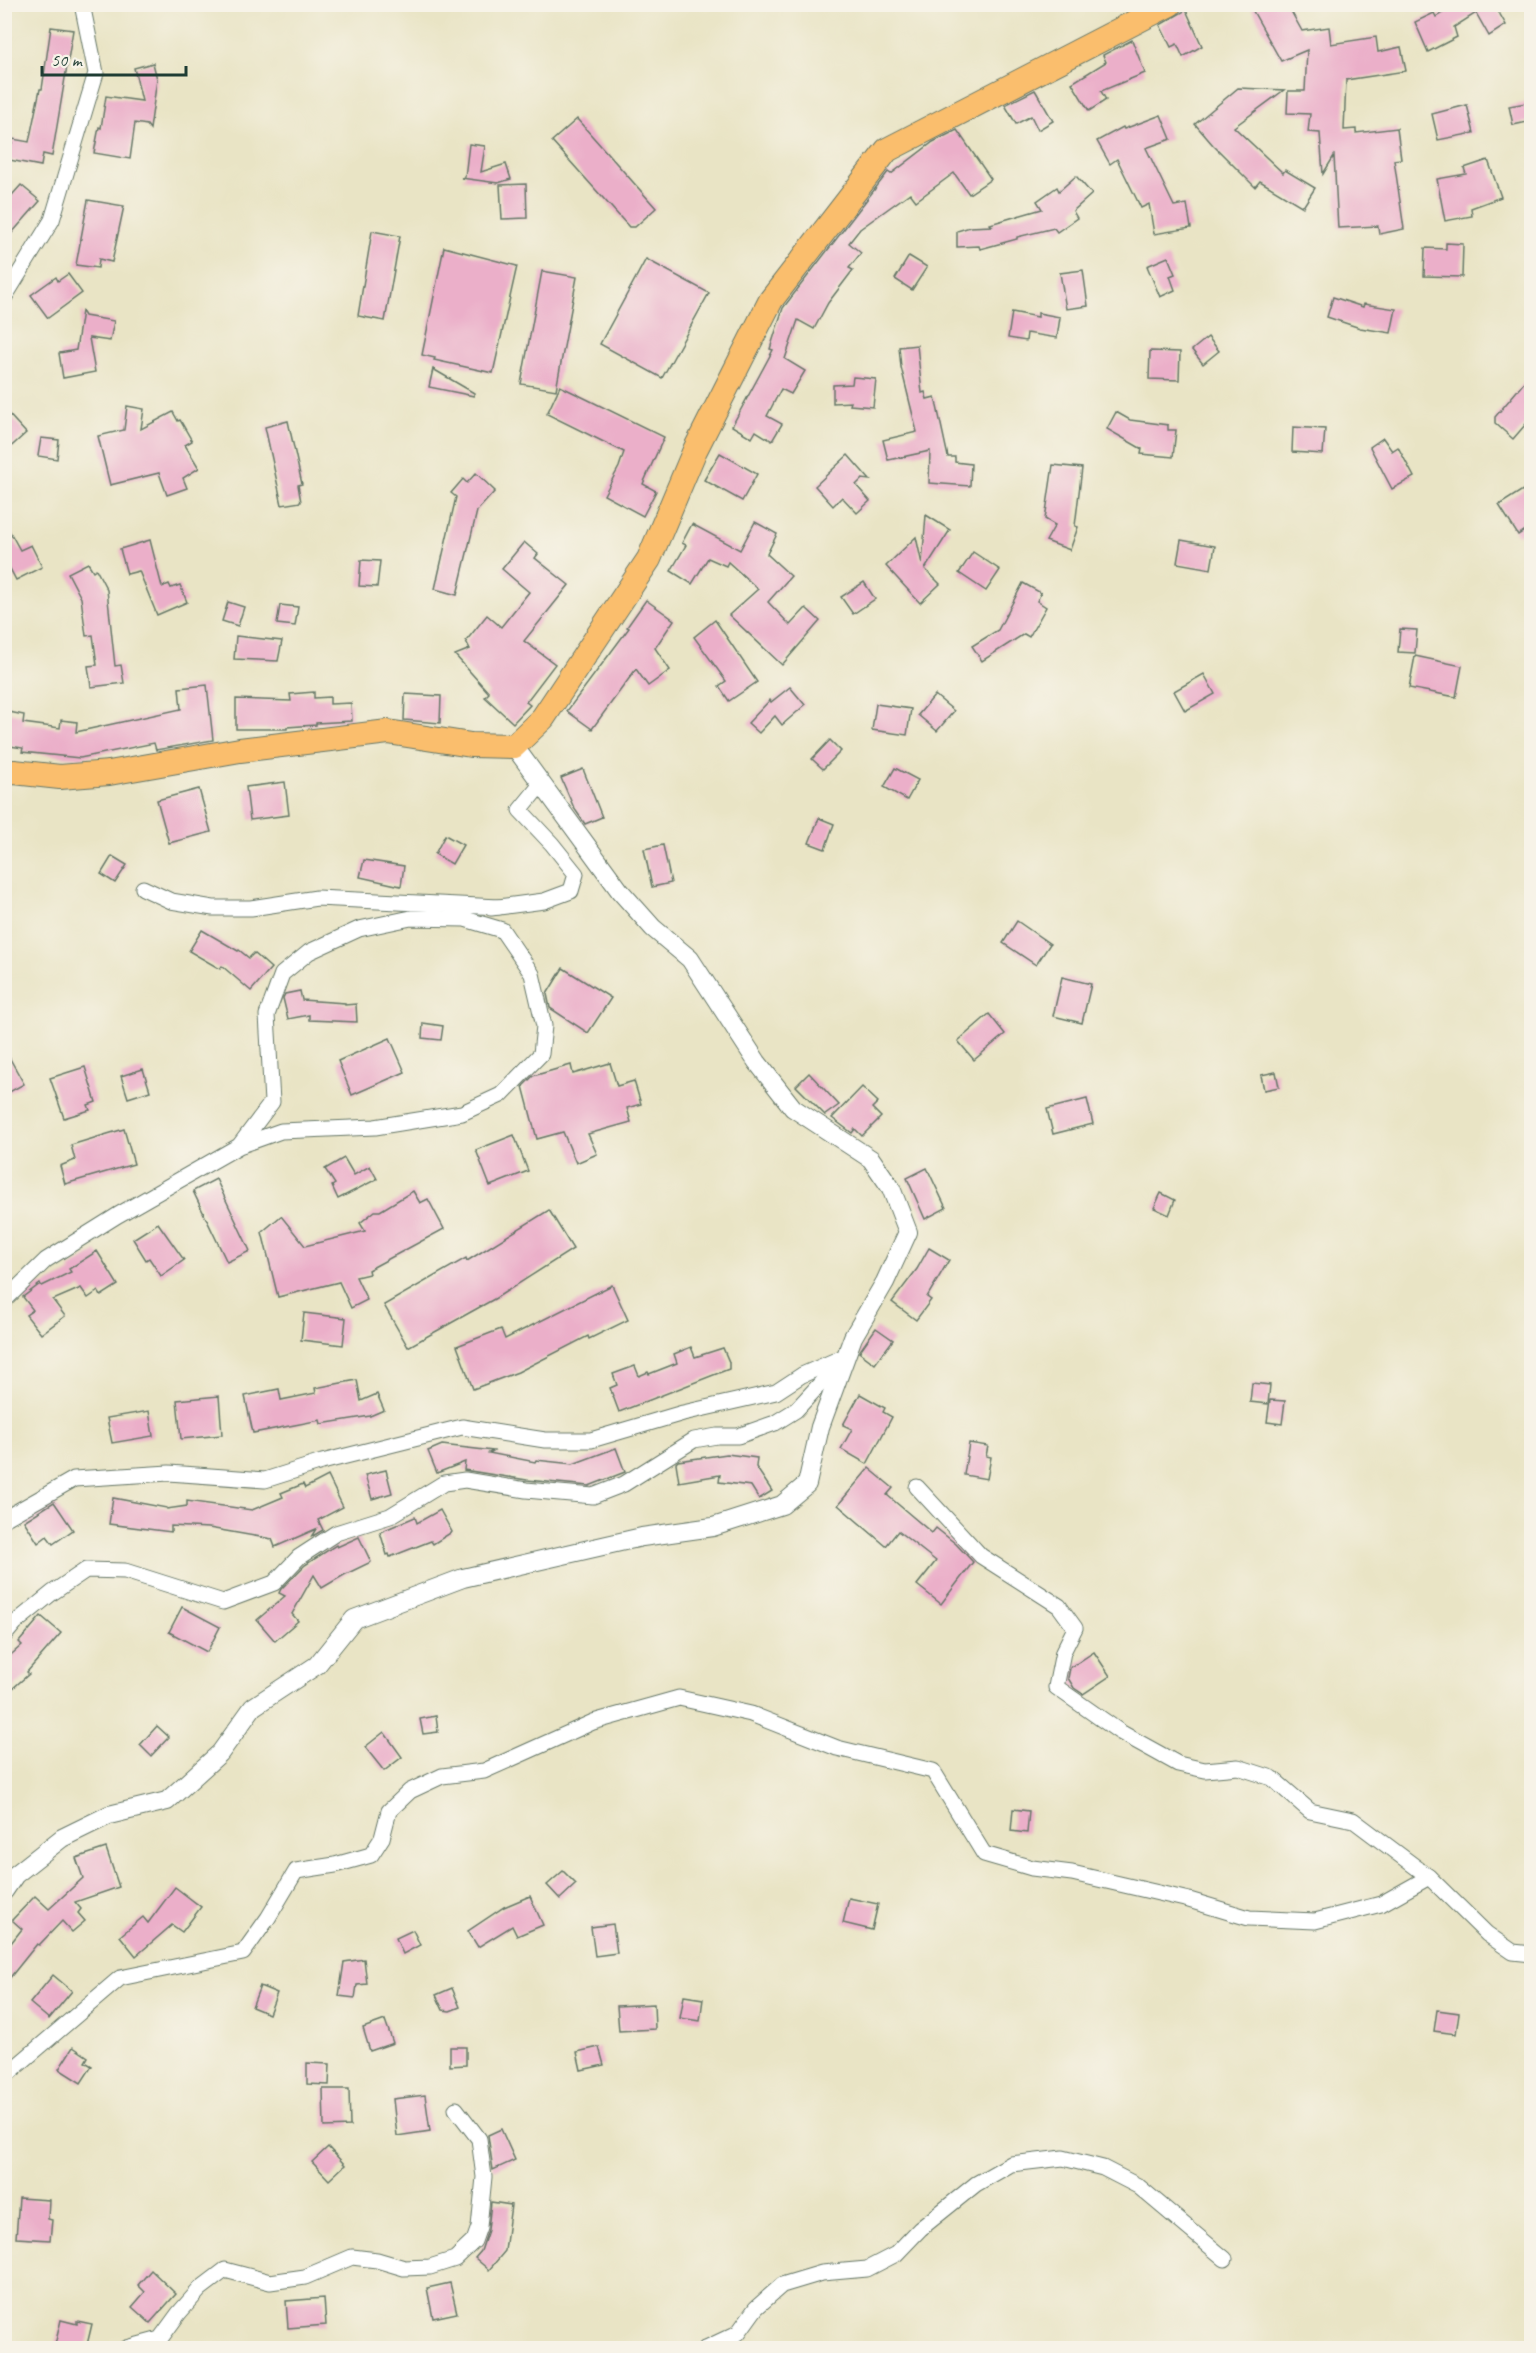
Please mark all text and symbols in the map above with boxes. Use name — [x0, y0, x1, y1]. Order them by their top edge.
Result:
scale bar — [42, 39, 186, 77]
text: 50 m — [51, 49, 84, 71]

